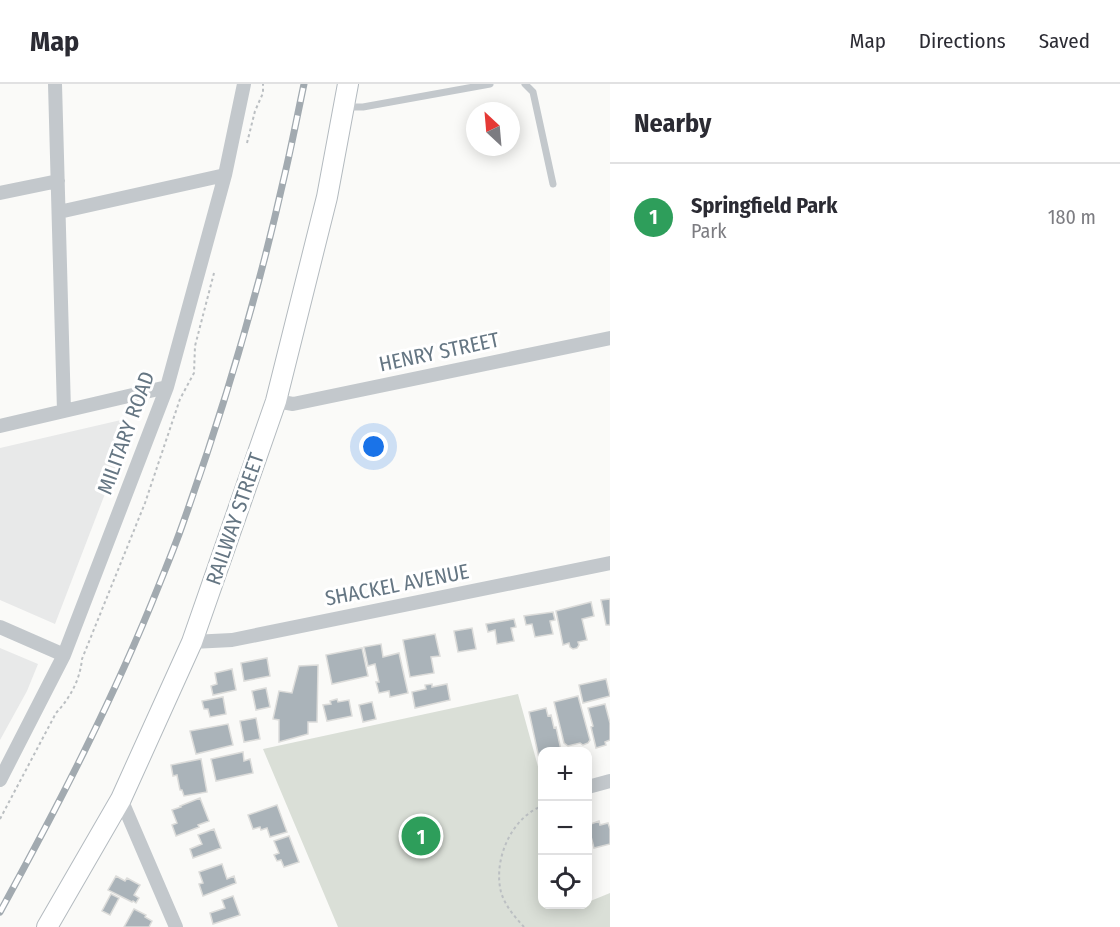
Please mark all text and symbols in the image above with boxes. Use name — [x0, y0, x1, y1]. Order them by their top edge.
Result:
text: Map — [30, 25, 79, 58]
text: Map — [849, 28, 886, 54]
text: Directions — [919, 28, 1006, 54]
text: Saved — [1039, 28, 1090, 54]
north arrow — [466, 102, 520, 156]
text: Nearby — [634, 108, 711, 139]
text: Springfield Park — [691, 192, 837, 219]
text: 1 — [649, 205, 658, 229]
text: 180 m — [1048, 205, 1096, 229]
text: Park — [691, 219, 727, 243]
street label: HENRY STREET — [377, 327, 502, 377]
street label: MILITARY ROAD — [92, 368, 160, 498]
your location — [359, 432, 388, 461]
street label: RAILWAY STREET — [200, 449, 270, 589]
street label: SHACKEL AVENUE — [323, 558, 471, 612]
map controls — [538, 747, 592, 909]
button: + — [538, 747, 592, 801]
button: − — [538, 801, 592, 855]
pin: 1 — [402, 814, 440, 858]
button: locate — [538, 855, 592, 909]

